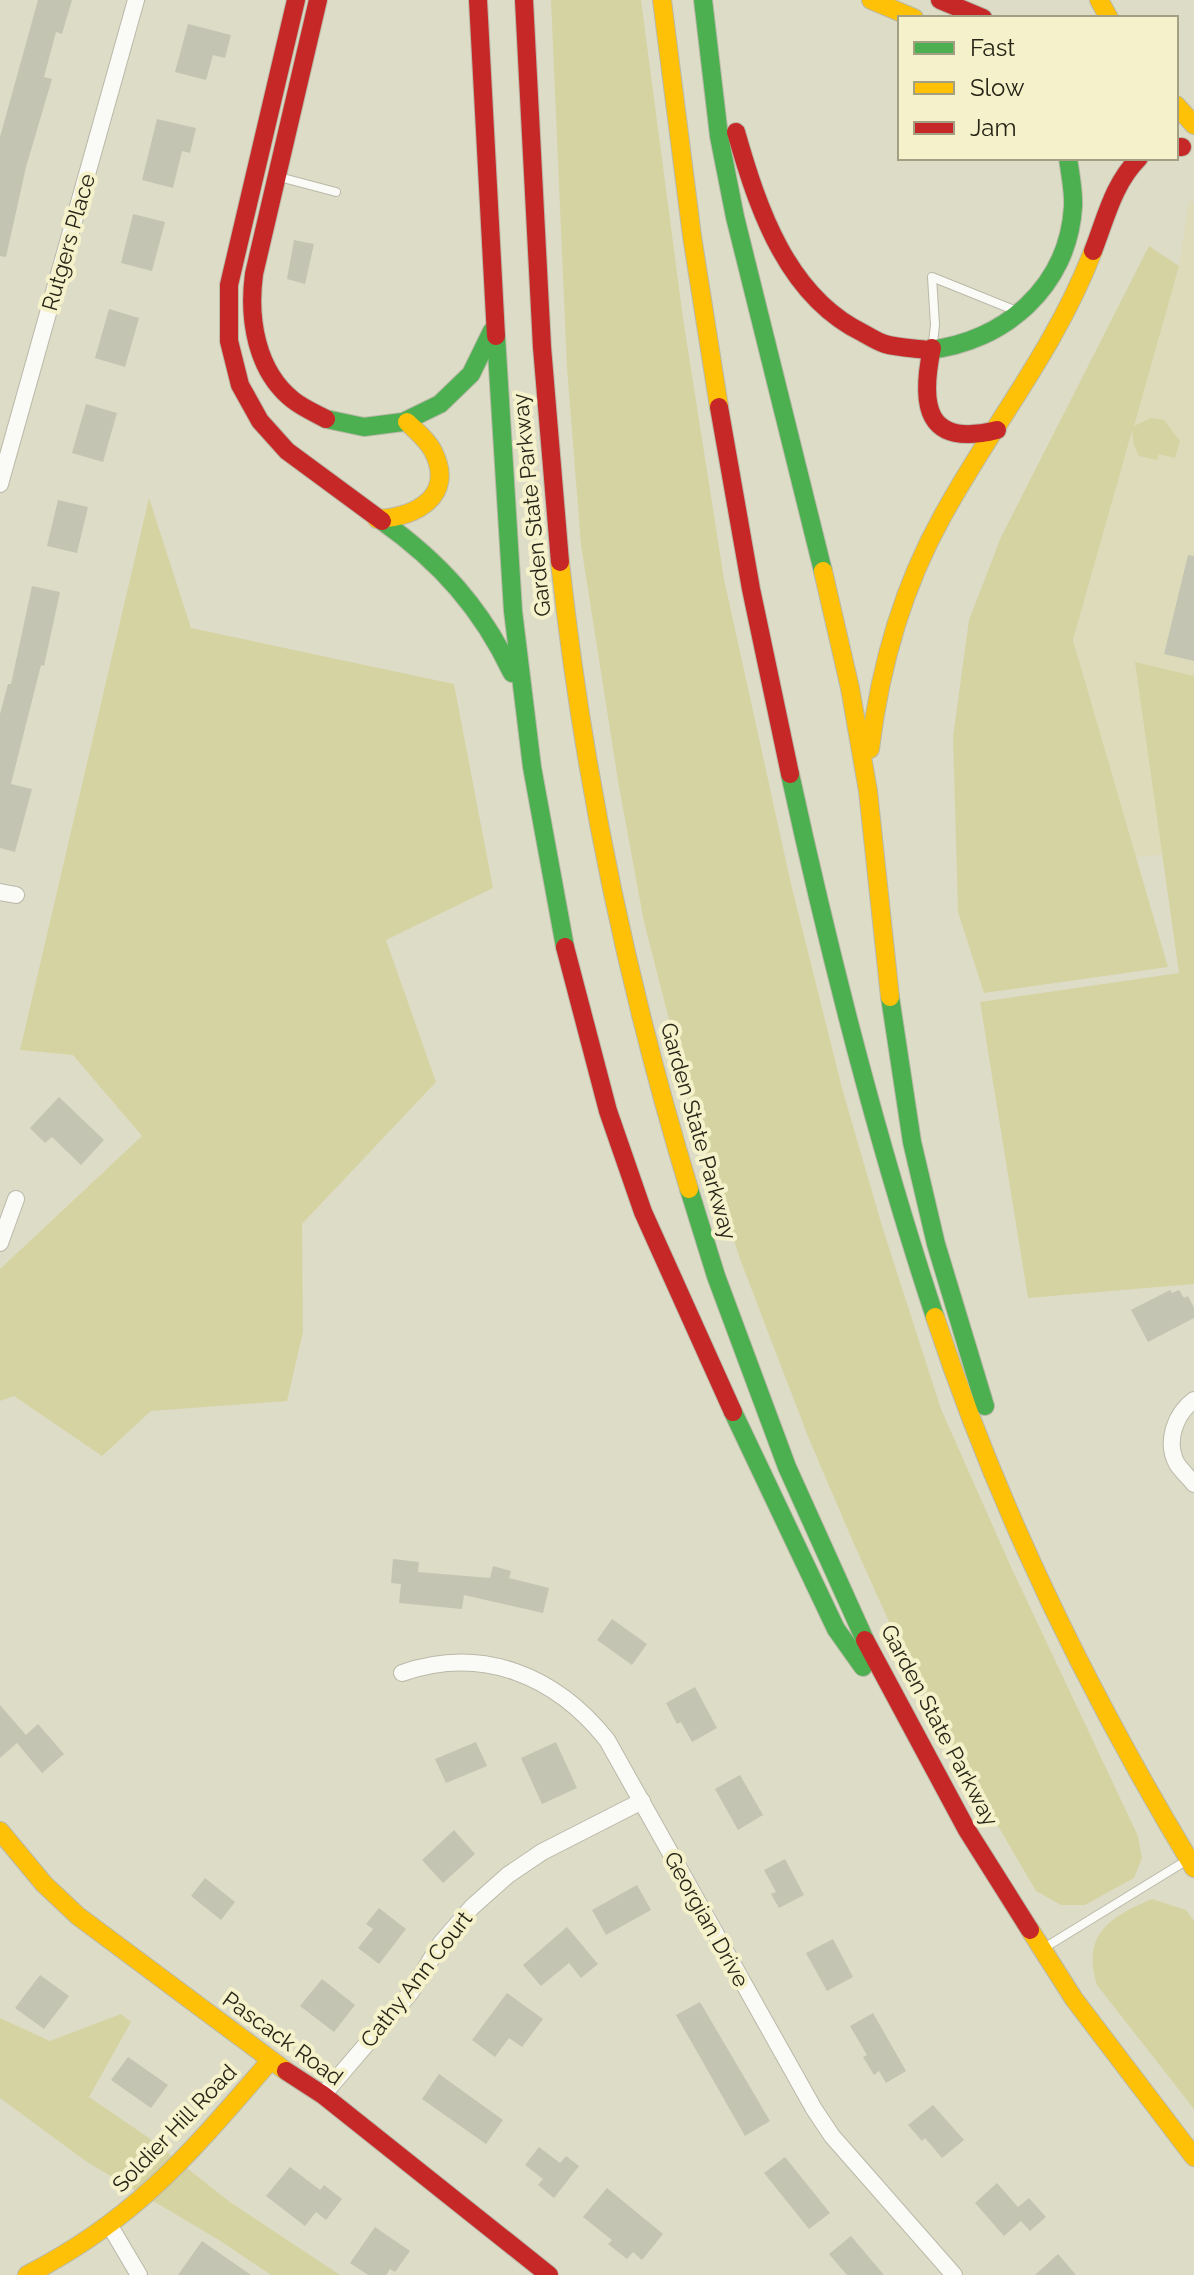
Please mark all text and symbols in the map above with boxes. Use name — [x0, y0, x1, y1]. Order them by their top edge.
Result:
legend — [898, 16, 1178, 160]
text: Fast — [970, 33, 1015, 62]
text: Slow — [970, 73, 1025, 102]
text: Jam — [970, 113, 1016, 142]
street label: Rutgers Place — [36, 170, 100, 314]
street label: Garden State Parkway — [506, 392, 556, 618]
street label: Garden State Parkway — [656, 1020, 742, 1243]
street label: Garden State Parkway — [876, 1620, 1004, 1830]
street label: Georgian Drive — [659, 1847, 755, 1991]
street label: Cathy Ann Court — [355, 1905, 478, 2052]
street label: Pascack Road — [218, 1986, 348, 2090]
street label: Soldier Hill Road — [107, 2059, 241, 2197]

